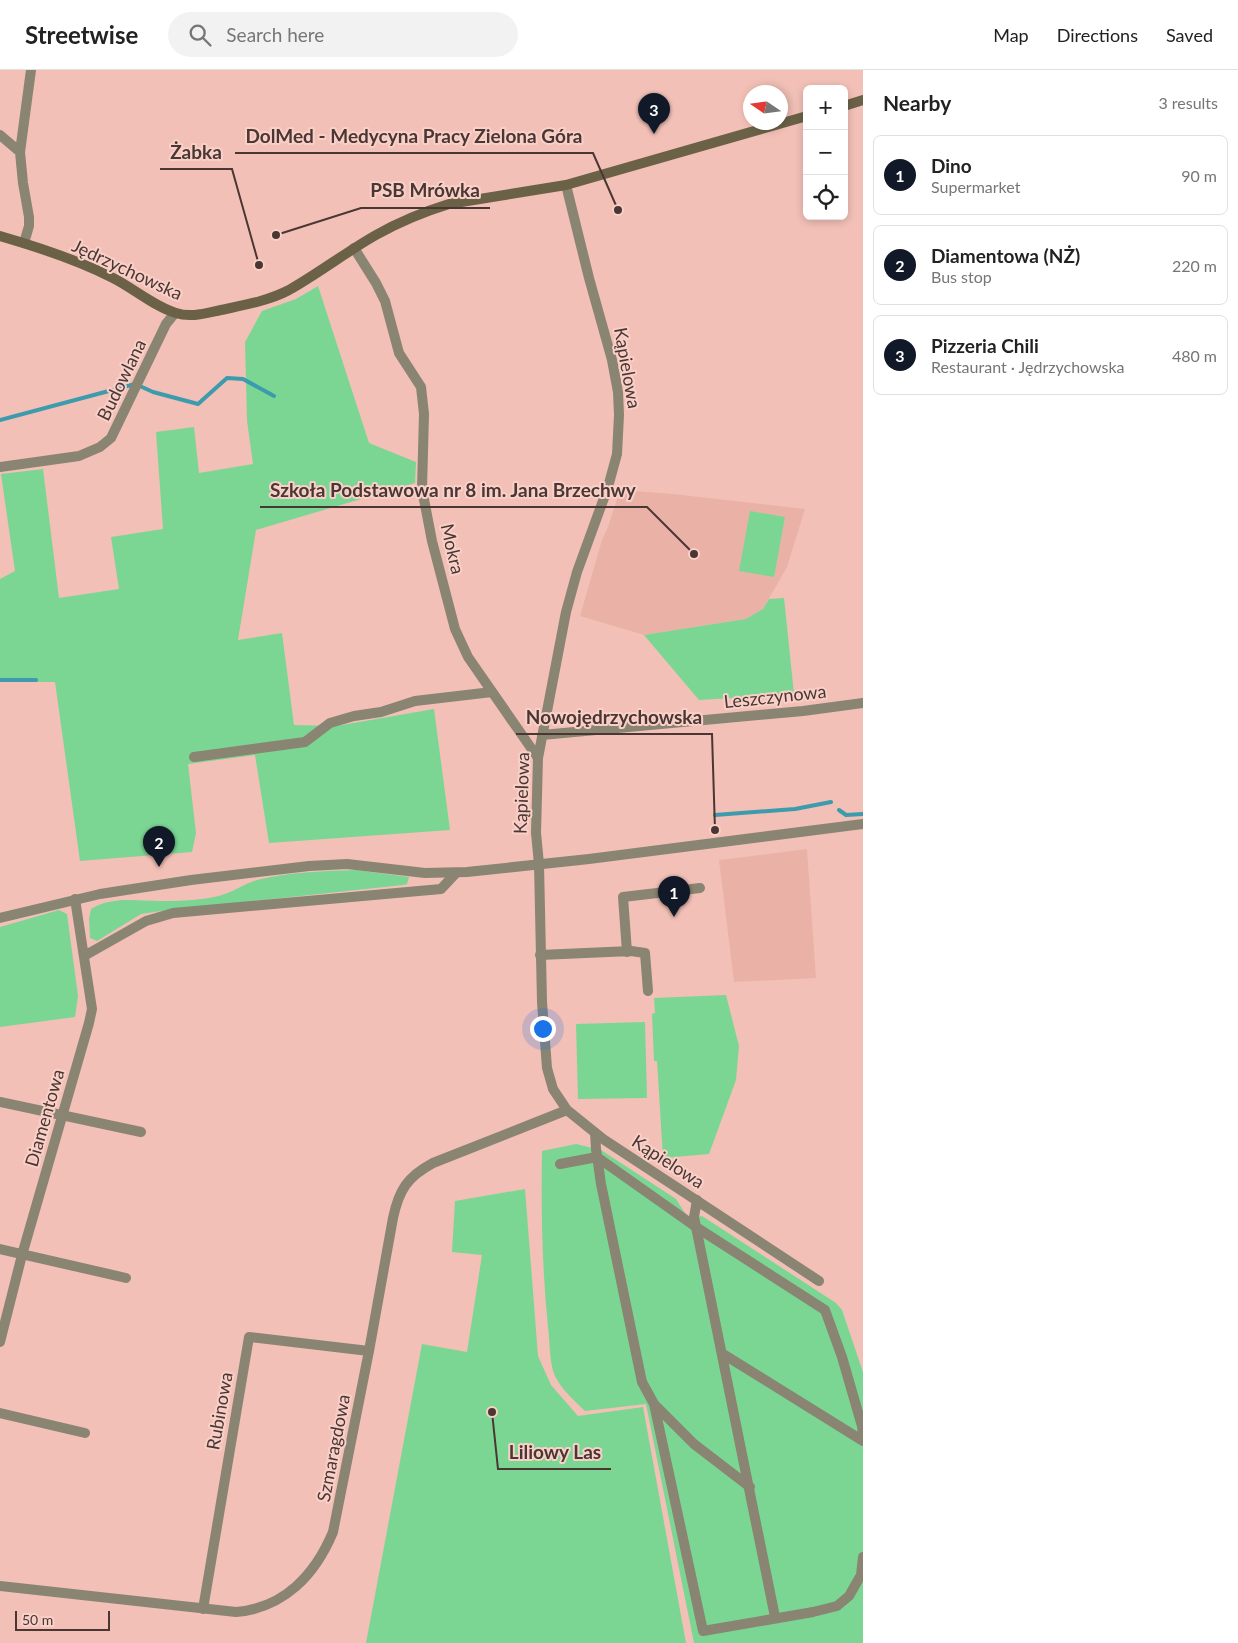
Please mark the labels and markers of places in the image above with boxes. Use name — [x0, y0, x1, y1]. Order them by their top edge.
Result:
pin: 3 — [638, 93, 670, 134]
callout: DolMed - Medycyna Pracy Zielona Góra — [235, 119, 593, 153]
callout: Żabka — [160, 135, 232, 169]
callout: PSB Mrówka — [361, 174, 490, 208]
callout: Szkoła Podstawowa nr 8 im. Jana Brzechwy — [260, 473, 647, 507]
callout: Nowojędrzychowska — [516, 700, 712, 734]
pin: 2 — [143, 826, 175, 867]
pin: 1 — [658, 876, 690, 917]
callout: Liliowy Las — [498, 1435, 611, 1469]

